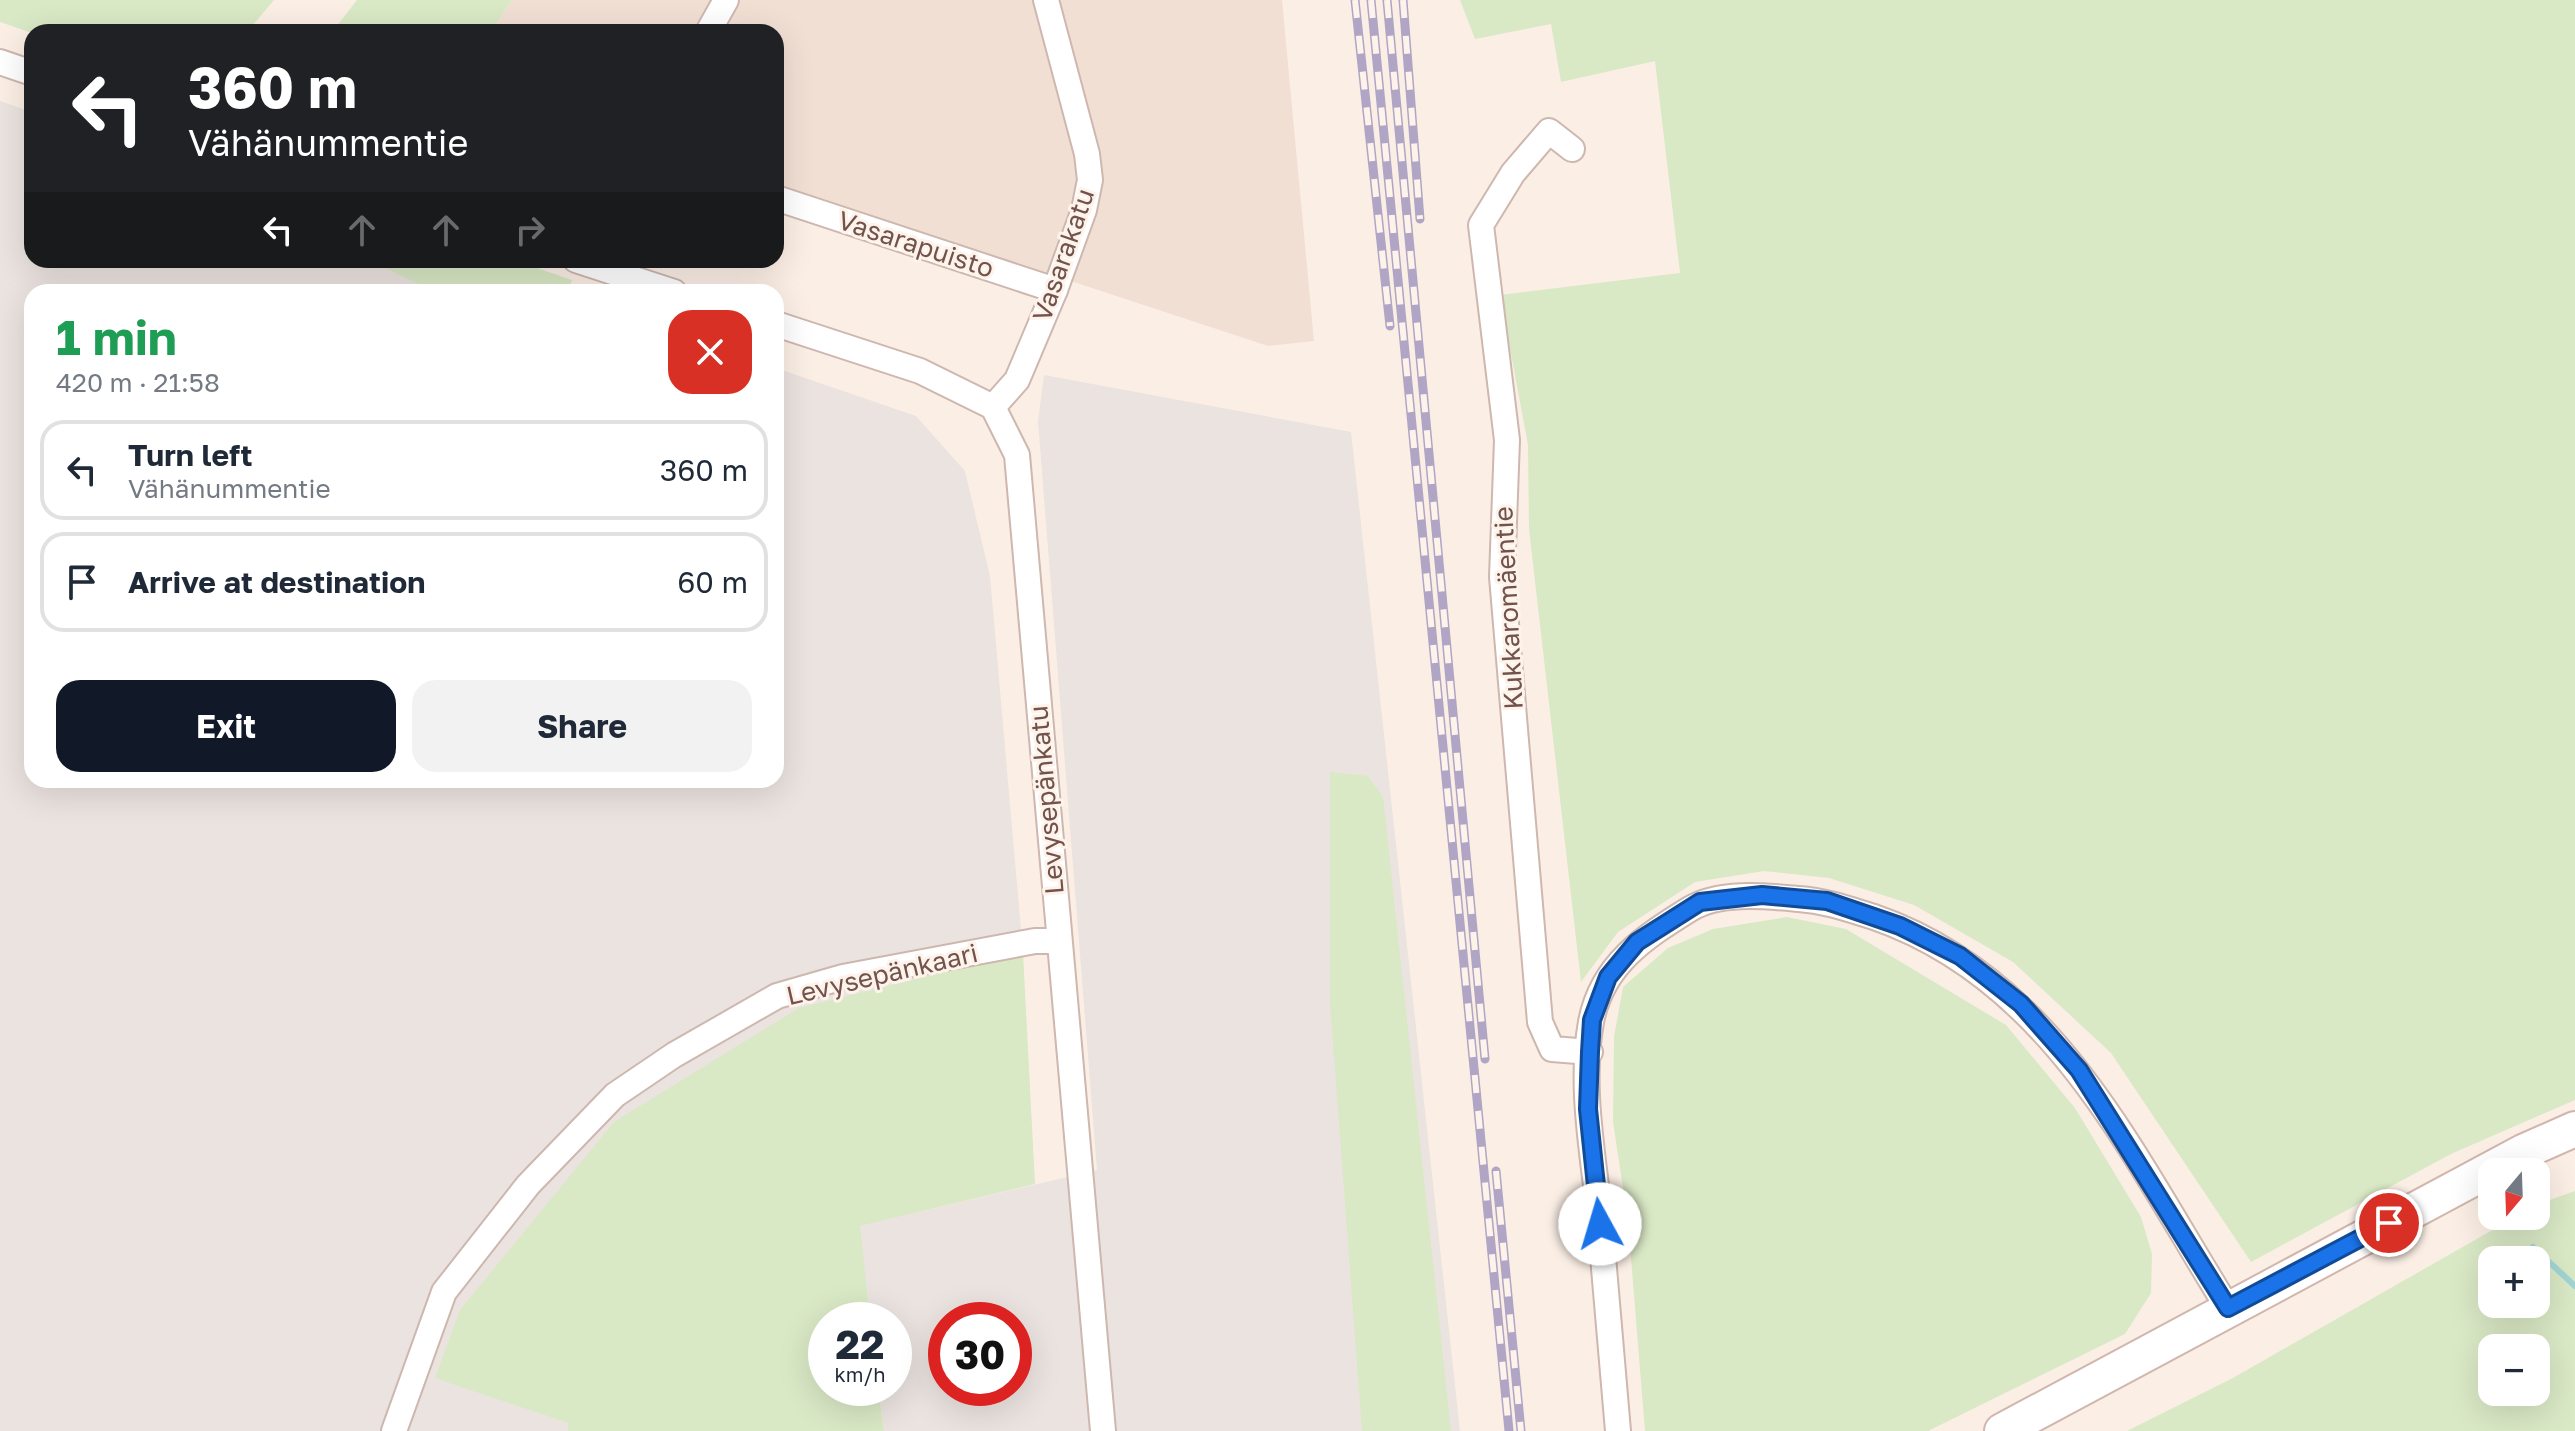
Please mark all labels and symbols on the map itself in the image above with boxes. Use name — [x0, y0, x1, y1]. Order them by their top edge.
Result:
street label: Vasarakatu — [1026, 184, 1100, 326]
street label: Vasarapuisto — [834, 204, 998, 284]
street label: Kukkaromäentie — [1487, 506, 1529, 710]
street label: Levysepänkatu — [1022, 704, 1070, 896]
street label: Levysepänkaari — [783, 937, 981, 1011]
north arrow — [2478, 1158, 2550, 1230]
position arrow — [1558, 1182, 1642, 1266]
pin — [2355, 1189, 2423, 1257]
speed limit sign: 30 — [928, 1302, 1032, 1406]

